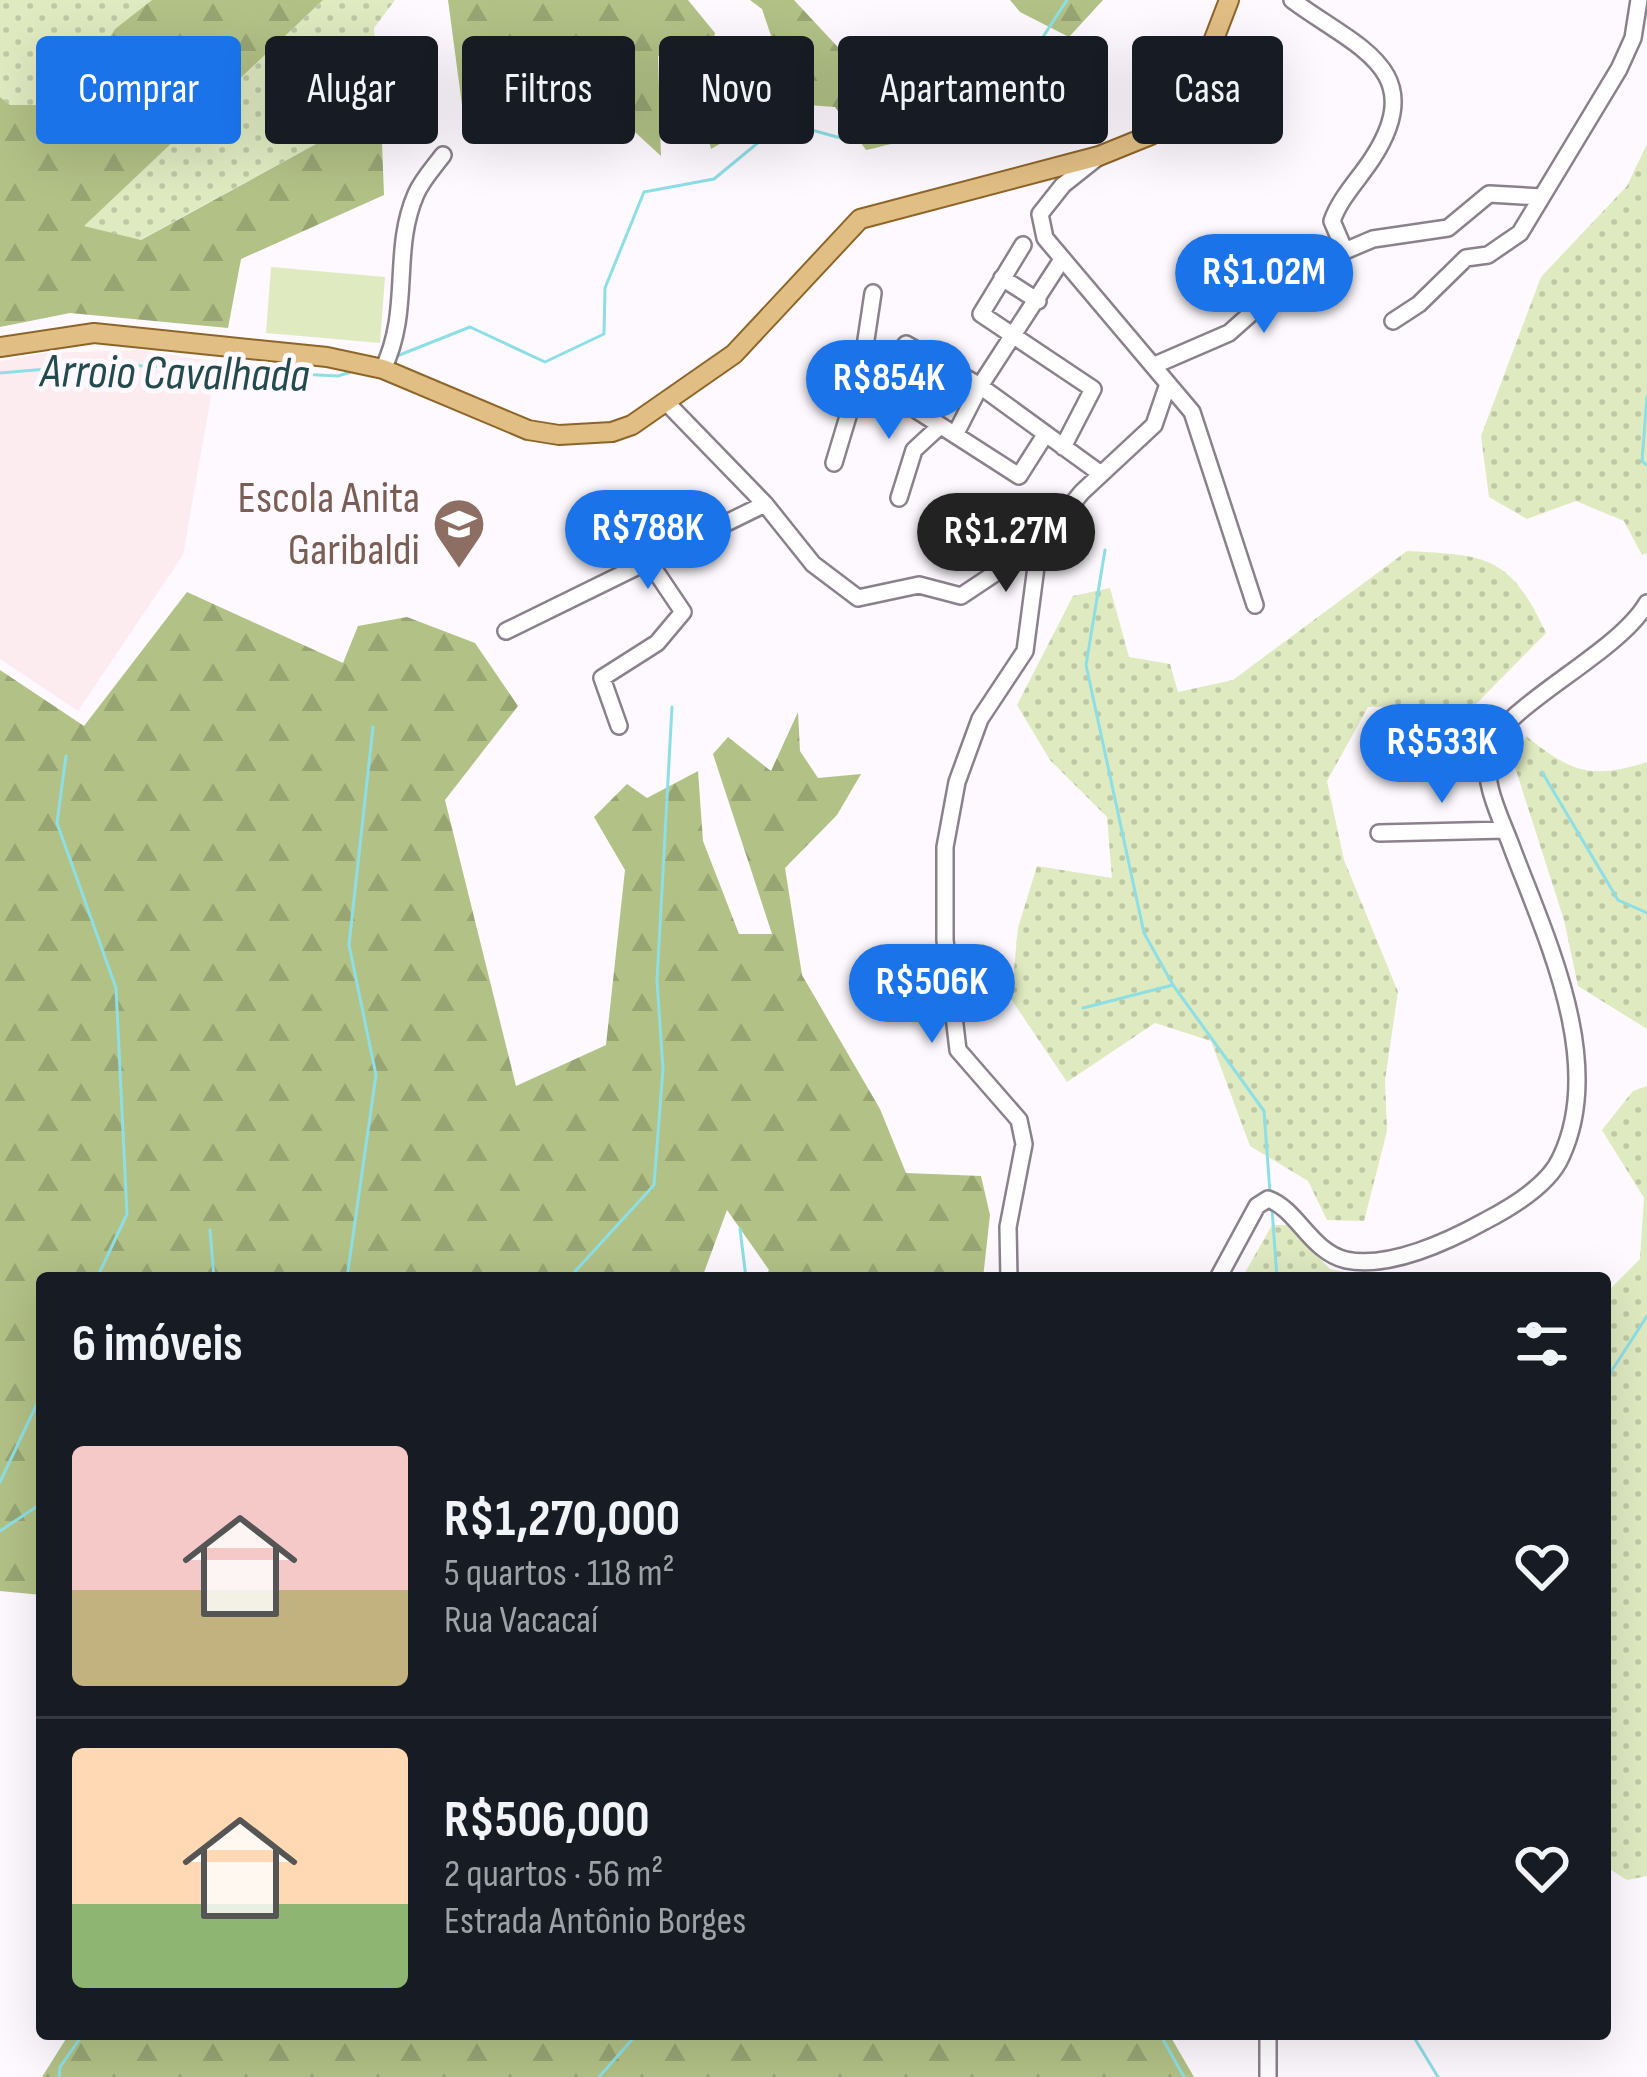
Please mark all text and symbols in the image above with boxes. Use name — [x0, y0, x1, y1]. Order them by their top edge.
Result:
chip: Comprar — [36, 36, 241, 144]
chip: Alugar — [265, 36, 438, 144]
chip: Filtros — [462, 36, 635, 144]
chip: Novo — [659, 36, 814, 144]
chip: Apartamento — [838, 36, 1108, 144]
chip: Casa — [1132, 36, 1283, 144]
pin: R$1.02M — [1153, 234, 1375, 336]
text: R$1.02M — [1202, 249, 1326, 296]
pin: R$854K — [791, 340, 987, 442]
water label: Arroio Cavalhada — [38, 343, 310, 405]
text: R$854K — [833, 355, 945, 402]
place label: Escola Anita Garibaldi — [237, 471, 420, 578]
pin: R$788K — [550, 490, 746, 592]
pin: R$1.27M — [895, 493, 1117, 595]
school or university icon: Escola Anita Garibaldi — [431, 496, 487, 570]
text: R$788K — [592, 505, 704, 552]
text: R$1.27M — [944, 508, 1068, 555]
pin: R$533K — [1344, 704, 1540, 806]
text: R$533K — [1387, 719, 1497, 766]
pin: R$506K — [834, 944, 1030, 1046]
text: R$506K — [876, 959, 988, 1006]
icon: filters — [1509, 1311, 1575, 1377]
text: 6 imóveis — [72, 1314, 243, 1375]
text: R$1,270,000 — [444, 1489, 680, 1550]
icon: home — [168, 1494, 312, 1638]
icon: heart — [1509, 1533, 1575, 1599]
text: 5 quartos · 118 m² — [444, 1550, 675, 1597]
text: Rua Vacacaí — [444, 1597, 598, 1644]
text: R$506,000 — [444, 1790, 650, 1851]
icon: home — [168, 1796, 312, 1940]
icon: heart — [1509, 1835, 1575, 1901]
text: 2 quartos · 56 m² — [444, 1851, 664, 1898]
text: Estrada Antônio Borges — [444, 1898, 746, 1945]

